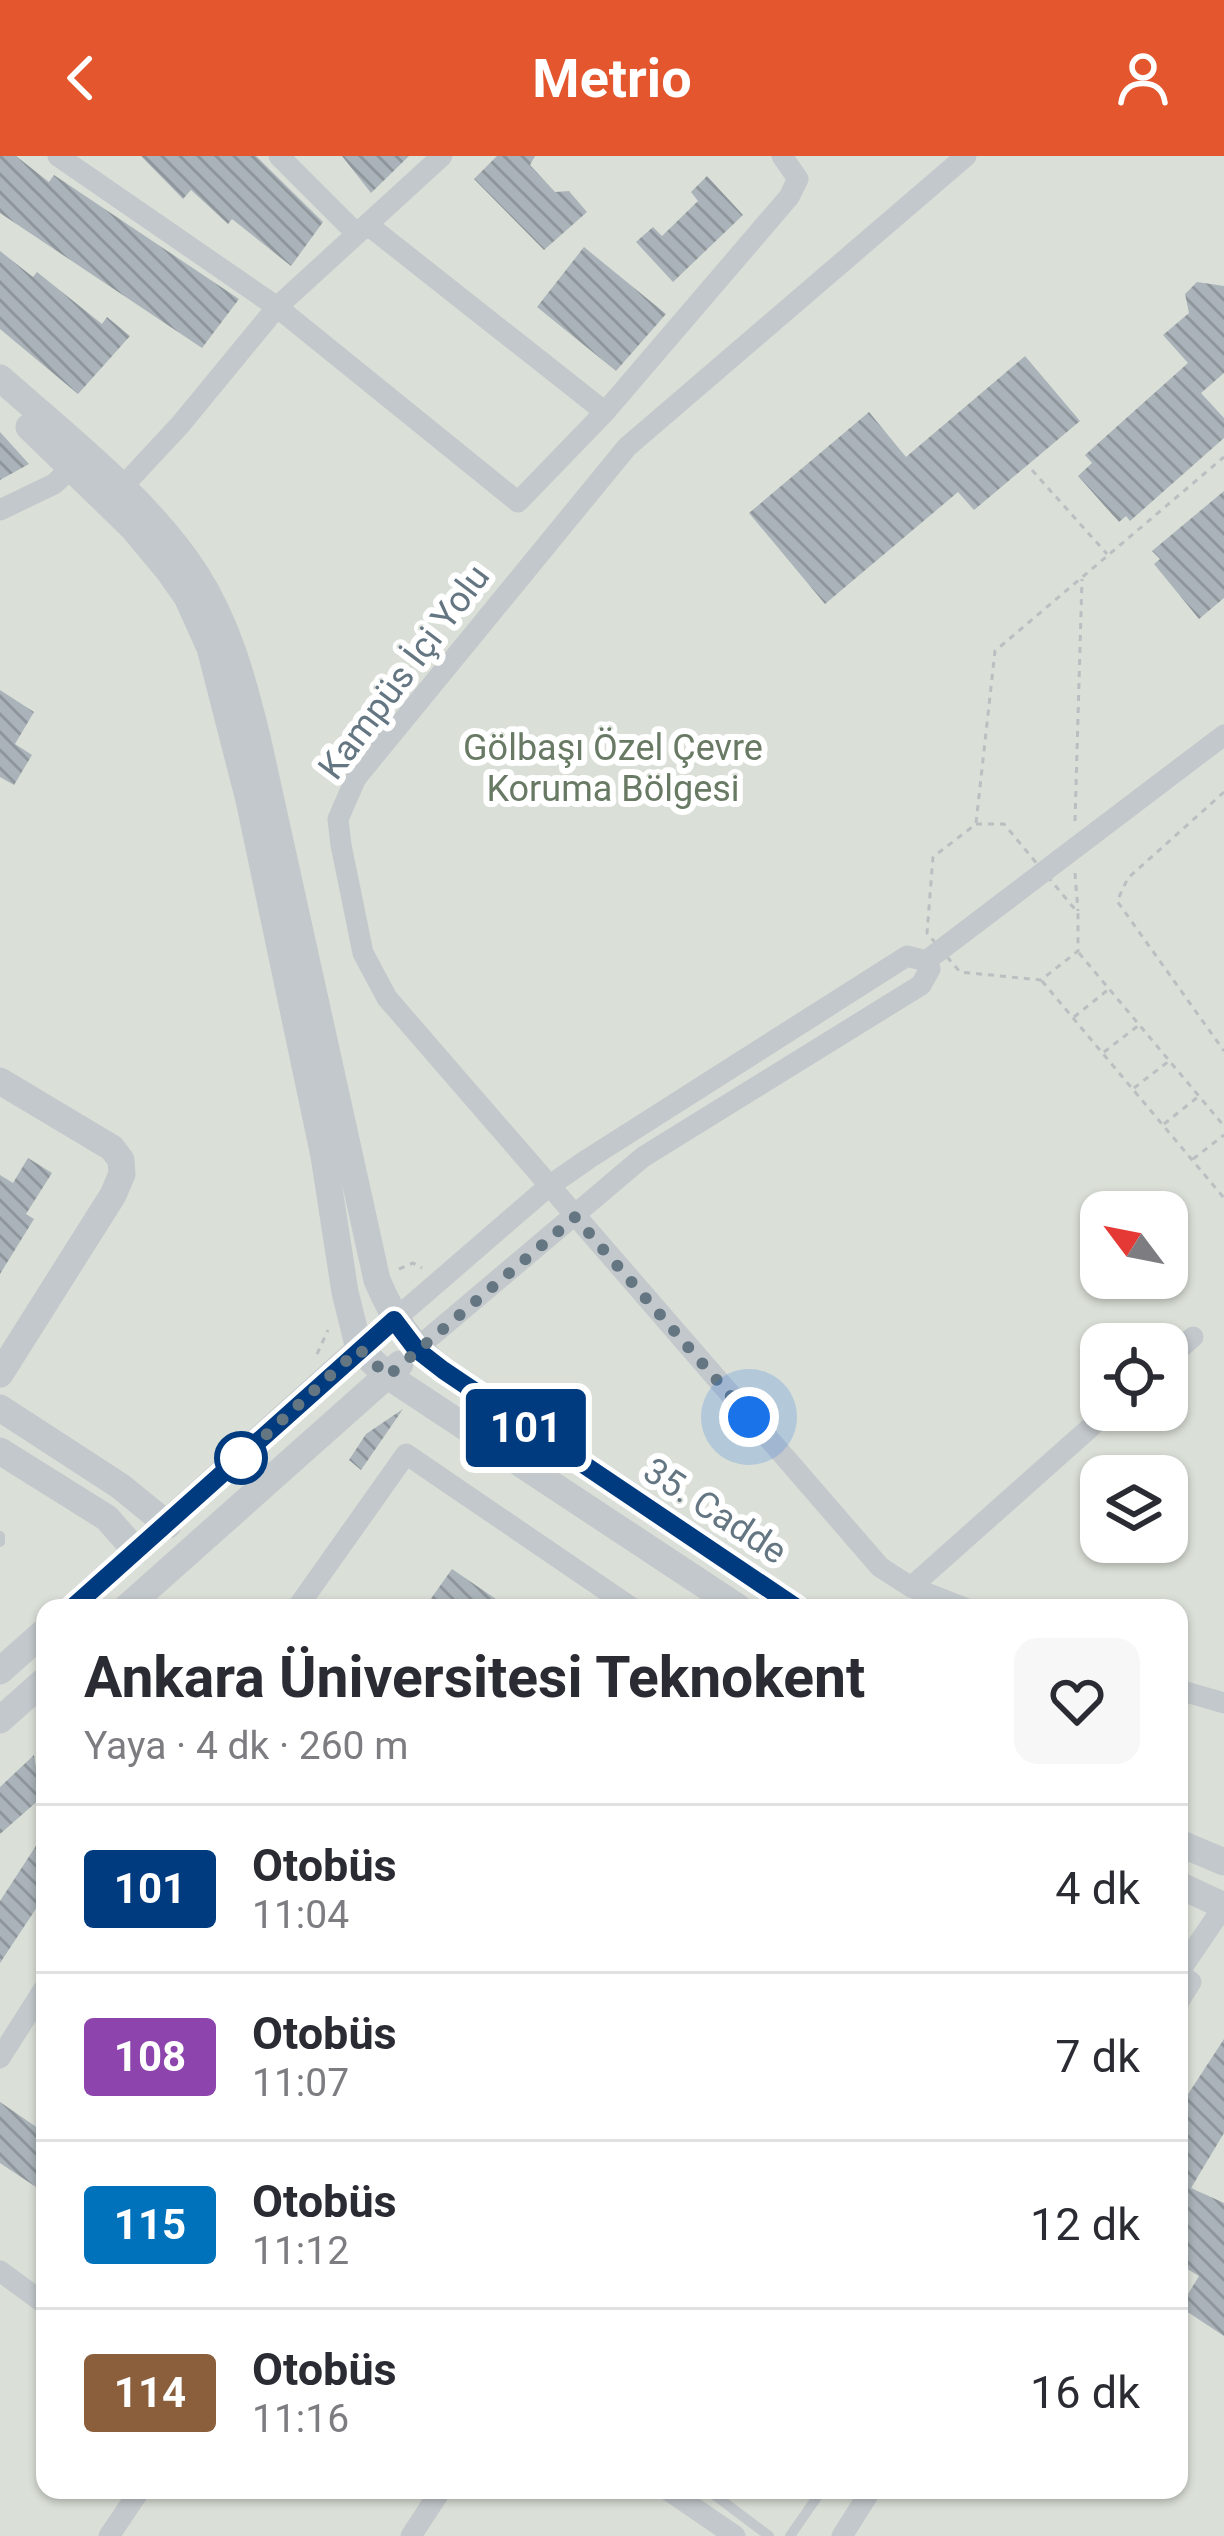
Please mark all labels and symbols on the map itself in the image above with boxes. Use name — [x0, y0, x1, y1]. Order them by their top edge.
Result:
street label: Kampüs İçi Yolu — [310, 557, 498, 787]
park label: Gölbaşı Özel Çevre Koruma Bölgesi — [463, 727, 763, 810]
north arrow — [1080, 1191, 1188, 1299]
your location — [719, 1387, 779, 1447]
line badge: 101 — [457, 1389, 595, 1467]
unlabelled marker — [216, 1433, 266, 1483]
street label: 35. Cadde — [636, 1449, 794, 1573]

